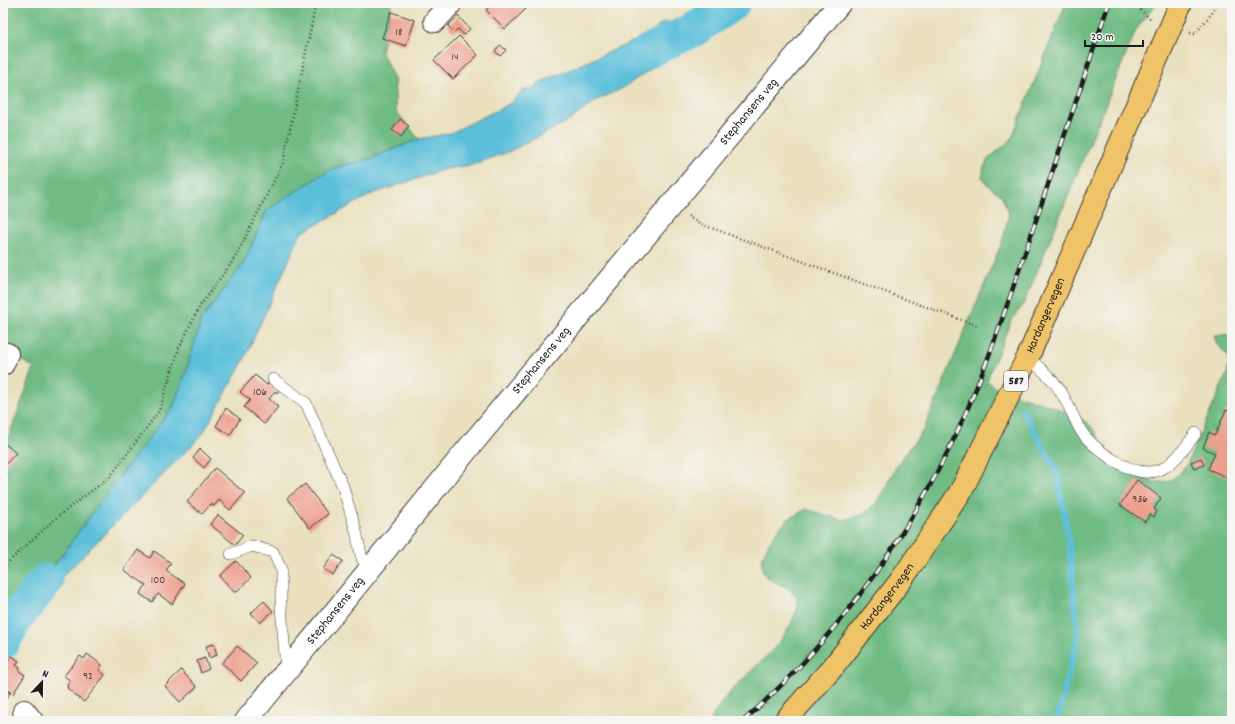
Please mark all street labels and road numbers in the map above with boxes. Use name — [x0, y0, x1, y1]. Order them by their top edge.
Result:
street label: Stephansens veg — [715, 74, 783, 150]
street label: Hardangervegen — [1021, 275, 1071, 356]
street label: Stephansens veg — [508, 322, 575, 399]
road number: 587 — [1004, 371, 1028, 391]
street label: Hardangervegen — [855, 559, 920, 635]
street label: Stephansens veg — [302, 573, 369, 649]

